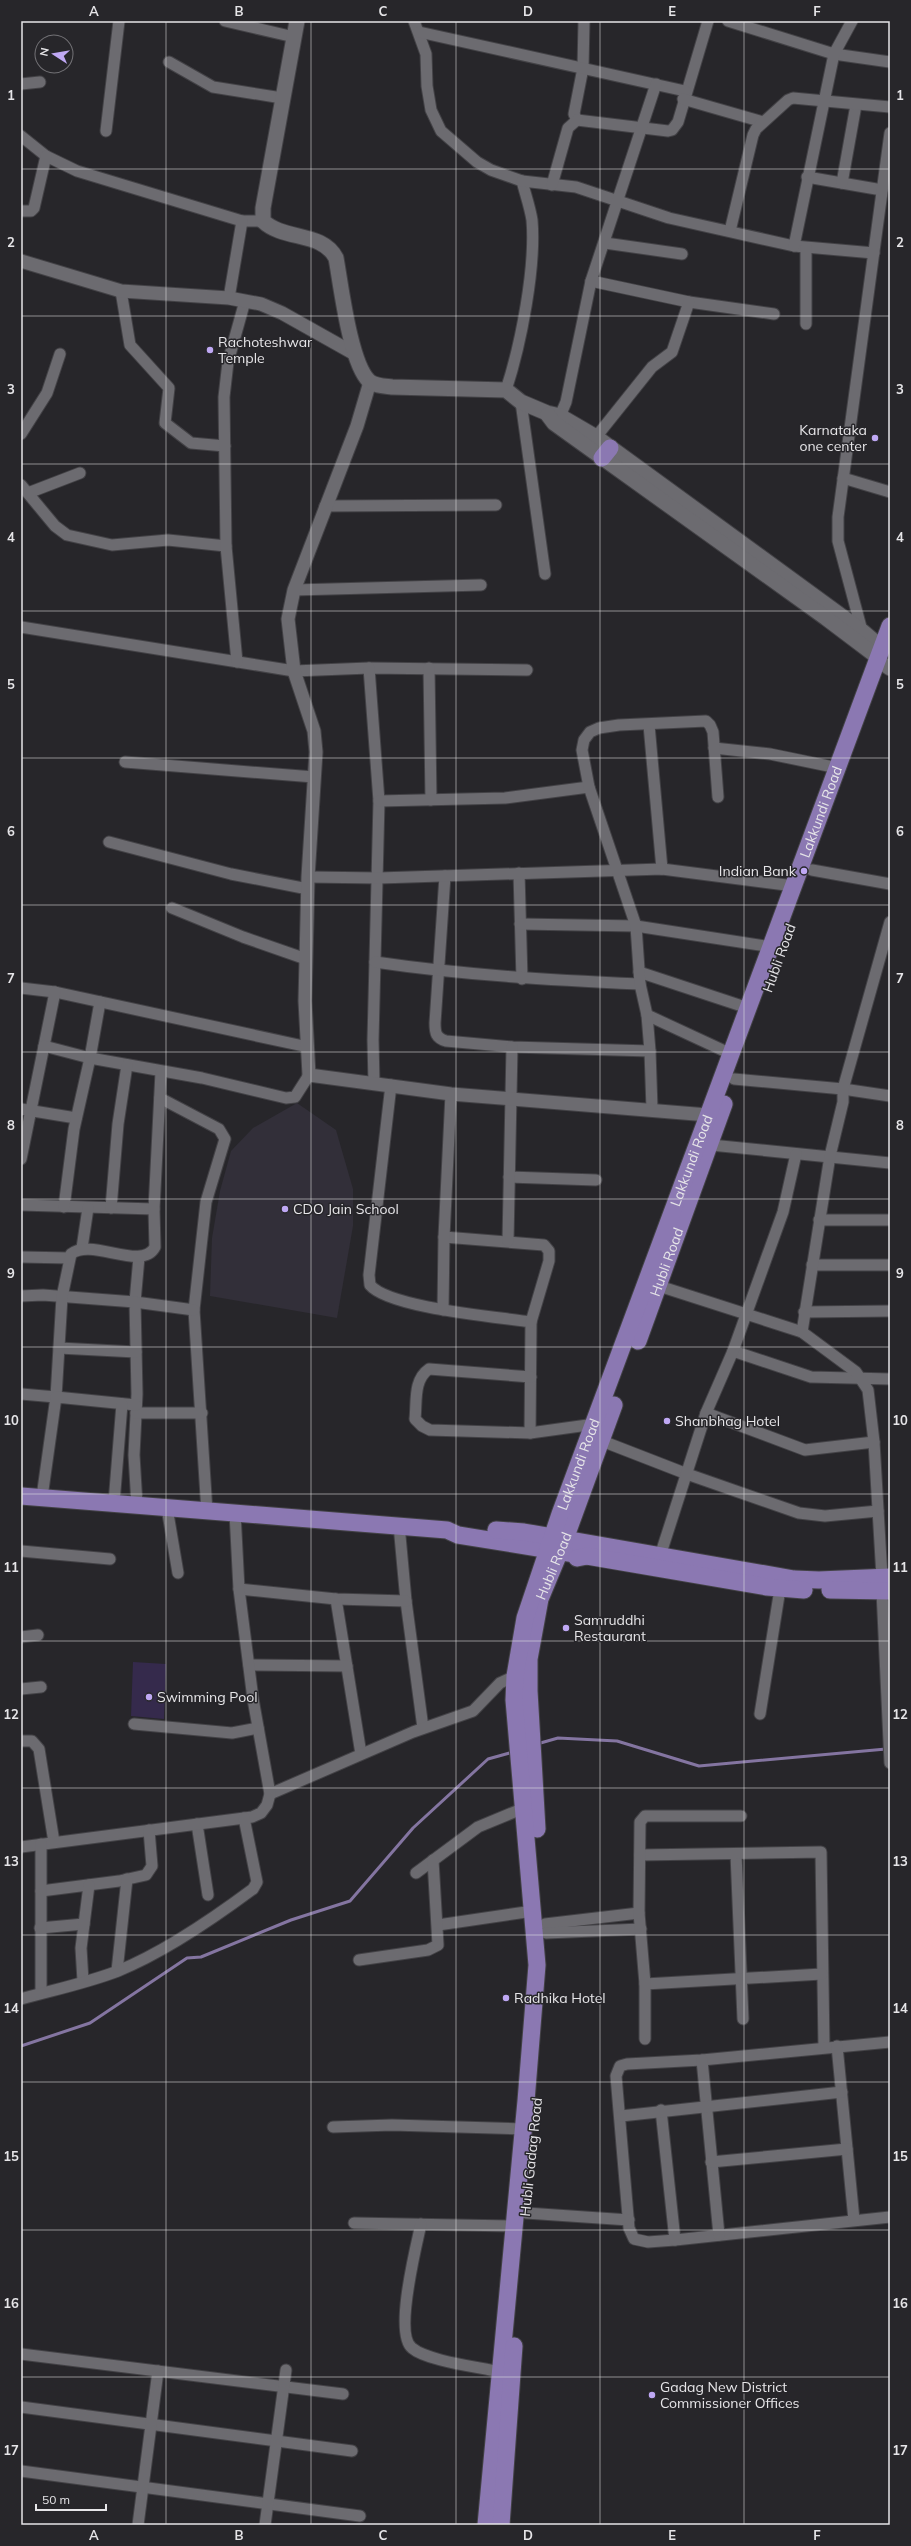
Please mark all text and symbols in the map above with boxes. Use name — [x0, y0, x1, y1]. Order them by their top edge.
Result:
text: A — [89, 3, 99, 19]
text: B — [235, 3, 244, 19]
text: C — [379, 3, 388, 19]
text: D — [523, 3, 533, 19]
text: E — [668, 3, 676, 19]
text: F — [813, 3, 821, 19]
north arrow — [34, 34, 74, 74]
text: N — [37, 46, 52, 57]
text: 1 — [7, 87, 15, 103]
text: 1 — [896, 87, 904, 103]
text: 2 — [7, 234, 15, 250]
text: 2 — [896, 234, 904, 250]
place label: Rachoteshwar Temple — [218, 333, 313, 367]
marker: Rachoteshwar Temple — [205, 345, 215, 355]
text: 3 — [7, 381, 15, 397]
text: 3 — [896, 381, 904, 397]
place label: Karnataka one center — [799, 421, 868, 455]
marker: Karnataka one center — [870, 433, 880, 443]
text: 4 — [7, 529, 15, 545]
text: 4 — [896, 529, 904, 545]
text: 5 — [7, 676, 15, 692]
text: 5 — [896, 676, 904, 692]
street label: Lakkundi Road — [796, 763, 846, 860]
text: 6 — [7, 823, 15, 839]
text: 6 — [896, 823, 904, 839]
place label: Indian Bank — [719, 862, 797, 880]
marker: Indian Bank — [799, 866, 809, 876]
street label: Hubli Road — [758, 921, 800, 995]
text: 7 — [7, 970, 15, 986]
text: 7 — [896, 970, 904, 986]
street label: Lakkundi Road — [666, 1112, 717, 1209]
text: 8 — [7, 1117, 15, 1133]
text: 8 — [896, 1117, 904, 1133]
place label: CDO Jain School — [293, 1200, 399, 1218]
marker: CDO Jain School — [280, 1204, 290, 1214]
street label: Hubli Road — [646, 1225, 687, 1299]
text: 9 — [7, 1265, 15, 1281]
text: 9 — [896, 1265, 904, 1281]
text: 10 — [3, 1412, 19, 1428]
place label: Shanbhag Hotel — [675, 1412, 780, 1430]
text: 10 — [892, 1412, 908, 1428]
street label: Lakkundi Road — [553, 1416, 604, 1513]
marker: Shanbhag Hotel — [662, 1416, 672, 1426]
street label: Hubli Road — [532, 1530, 576, 1603]
text: 11 — [3, 1559, 19, 1575]
text: 11 — [892, 1559, 908, 1575]
place label: Samruddhi Restaurant — [574, 1611, 646, 1645]
marker: Samruddhi Restaurant — [561, 1623, 571, 1633]
place label: Swimming Pool — [157, 1688, 257, 1706]
marker: Swimming Pool — [144, 1692, 154, 1702]
text: 12 — [3, 1706, 19, 1722]
text: 12 — [892, 1706, 908, 1722]
text: 13 — [3, 1853, 19, 1869]
text: 13 — [892, 1853, 908, 1869]
place label: Radhika Hotel — [514, 1989, 606, 2007]
marker: Radhika Hotel — [501, 1993, 511, 2003]
text: 14 — [3, 2000, 19, 2016]
text: 14 — [892, 2000, 908, 2016]
street label: Hubli Gadag Road — [516, 2097, 546, 2217]
text: 15 — [3, 2148, 19, 2164]
text: 15 — [892, 2148, 908, 2164]
text: 16 — [3, 2295, 19, 2311]
text: 16 — [892, 2295, 908, 2311]
place label: Gadag New District Commissioner Offices — [660, 2378, 800, 2412]
marker: Gadag New District Commissioner Offices — [647, 2390, 657, 2400]
text: 17 — [3, 2442, 19, 2458]
text: 17 — [892, 2442, 908, 2458]
scale bar — [36, 2486, 106, 2512]
text: 50 m — [42, 2492, 70, 2507]
text: A — [89, 2527, 99, 2543]
text: B — [235, 2527, 244, 2543]
text: C — [379, 2527, 388, 2543]
text: D — [523, 2527, 533, 2543]
text: E — [668, 2527, 676, 2543]
text: F — [813, 2527, 821, 2543]

